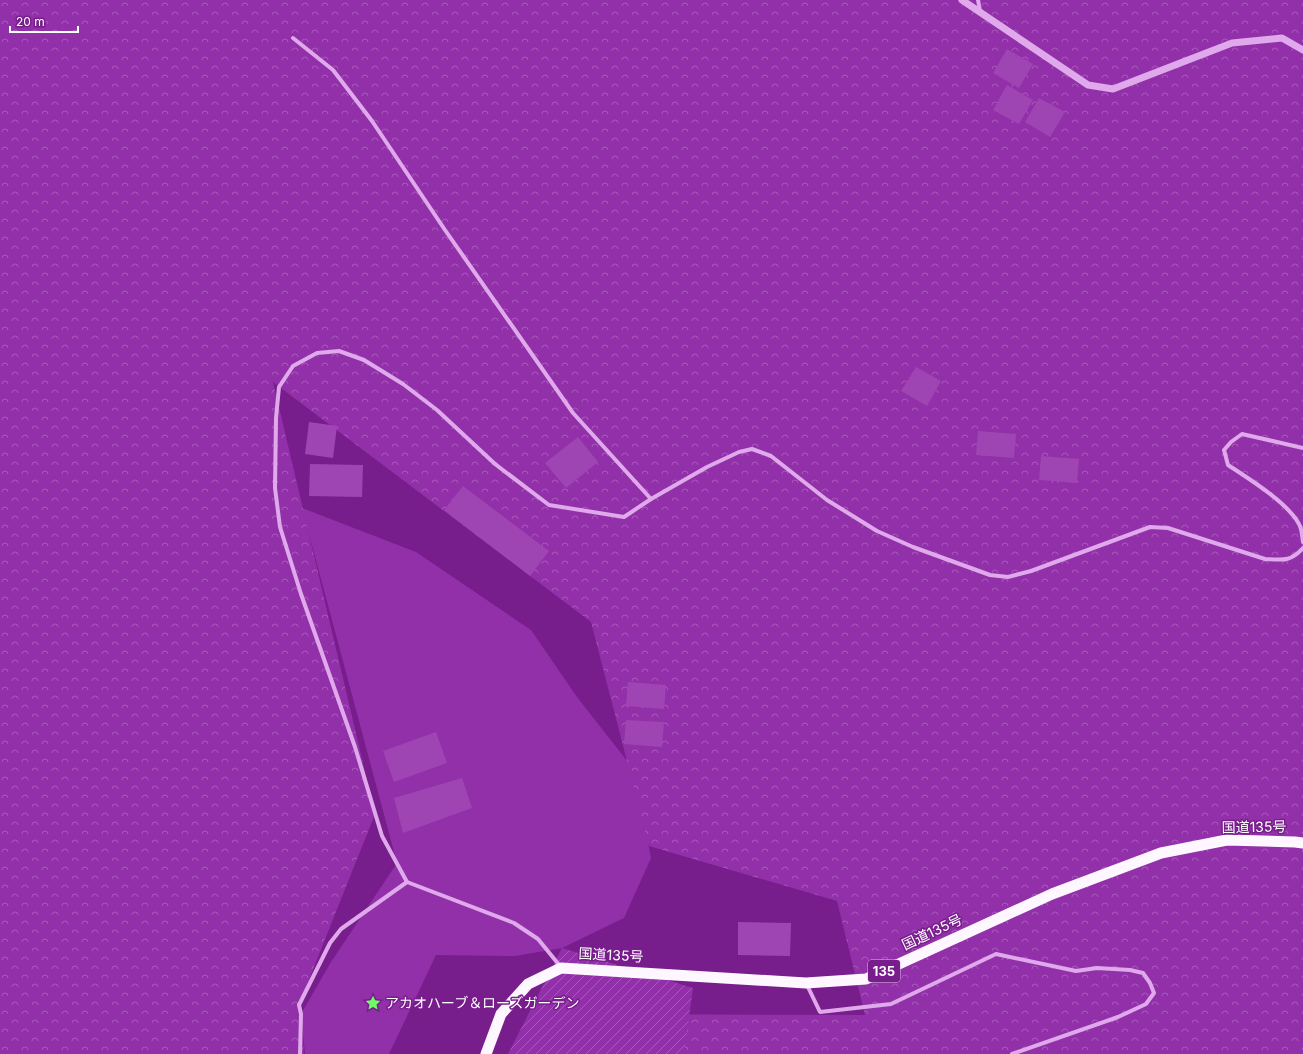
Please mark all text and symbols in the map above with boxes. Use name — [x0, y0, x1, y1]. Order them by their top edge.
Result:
scale bar — [10, 8, 78, 34]
text: 20 m — [16, 14, 45, 29]
street label: 国道135号 — [1221, 817, 1287, 836]
street label: 国道135号 — [899, 910, 965, 953]
street label: 国道135号 — [578, 944, 644, 965]
road number: 135 — [868, 960, 900, 982]
place icon: アカオハーブ＆ローズガーデン — [364, 994, 382, 1012]
place label: アカオハーブ＆ローズガーデン — [385, 994, 579, 1011]

